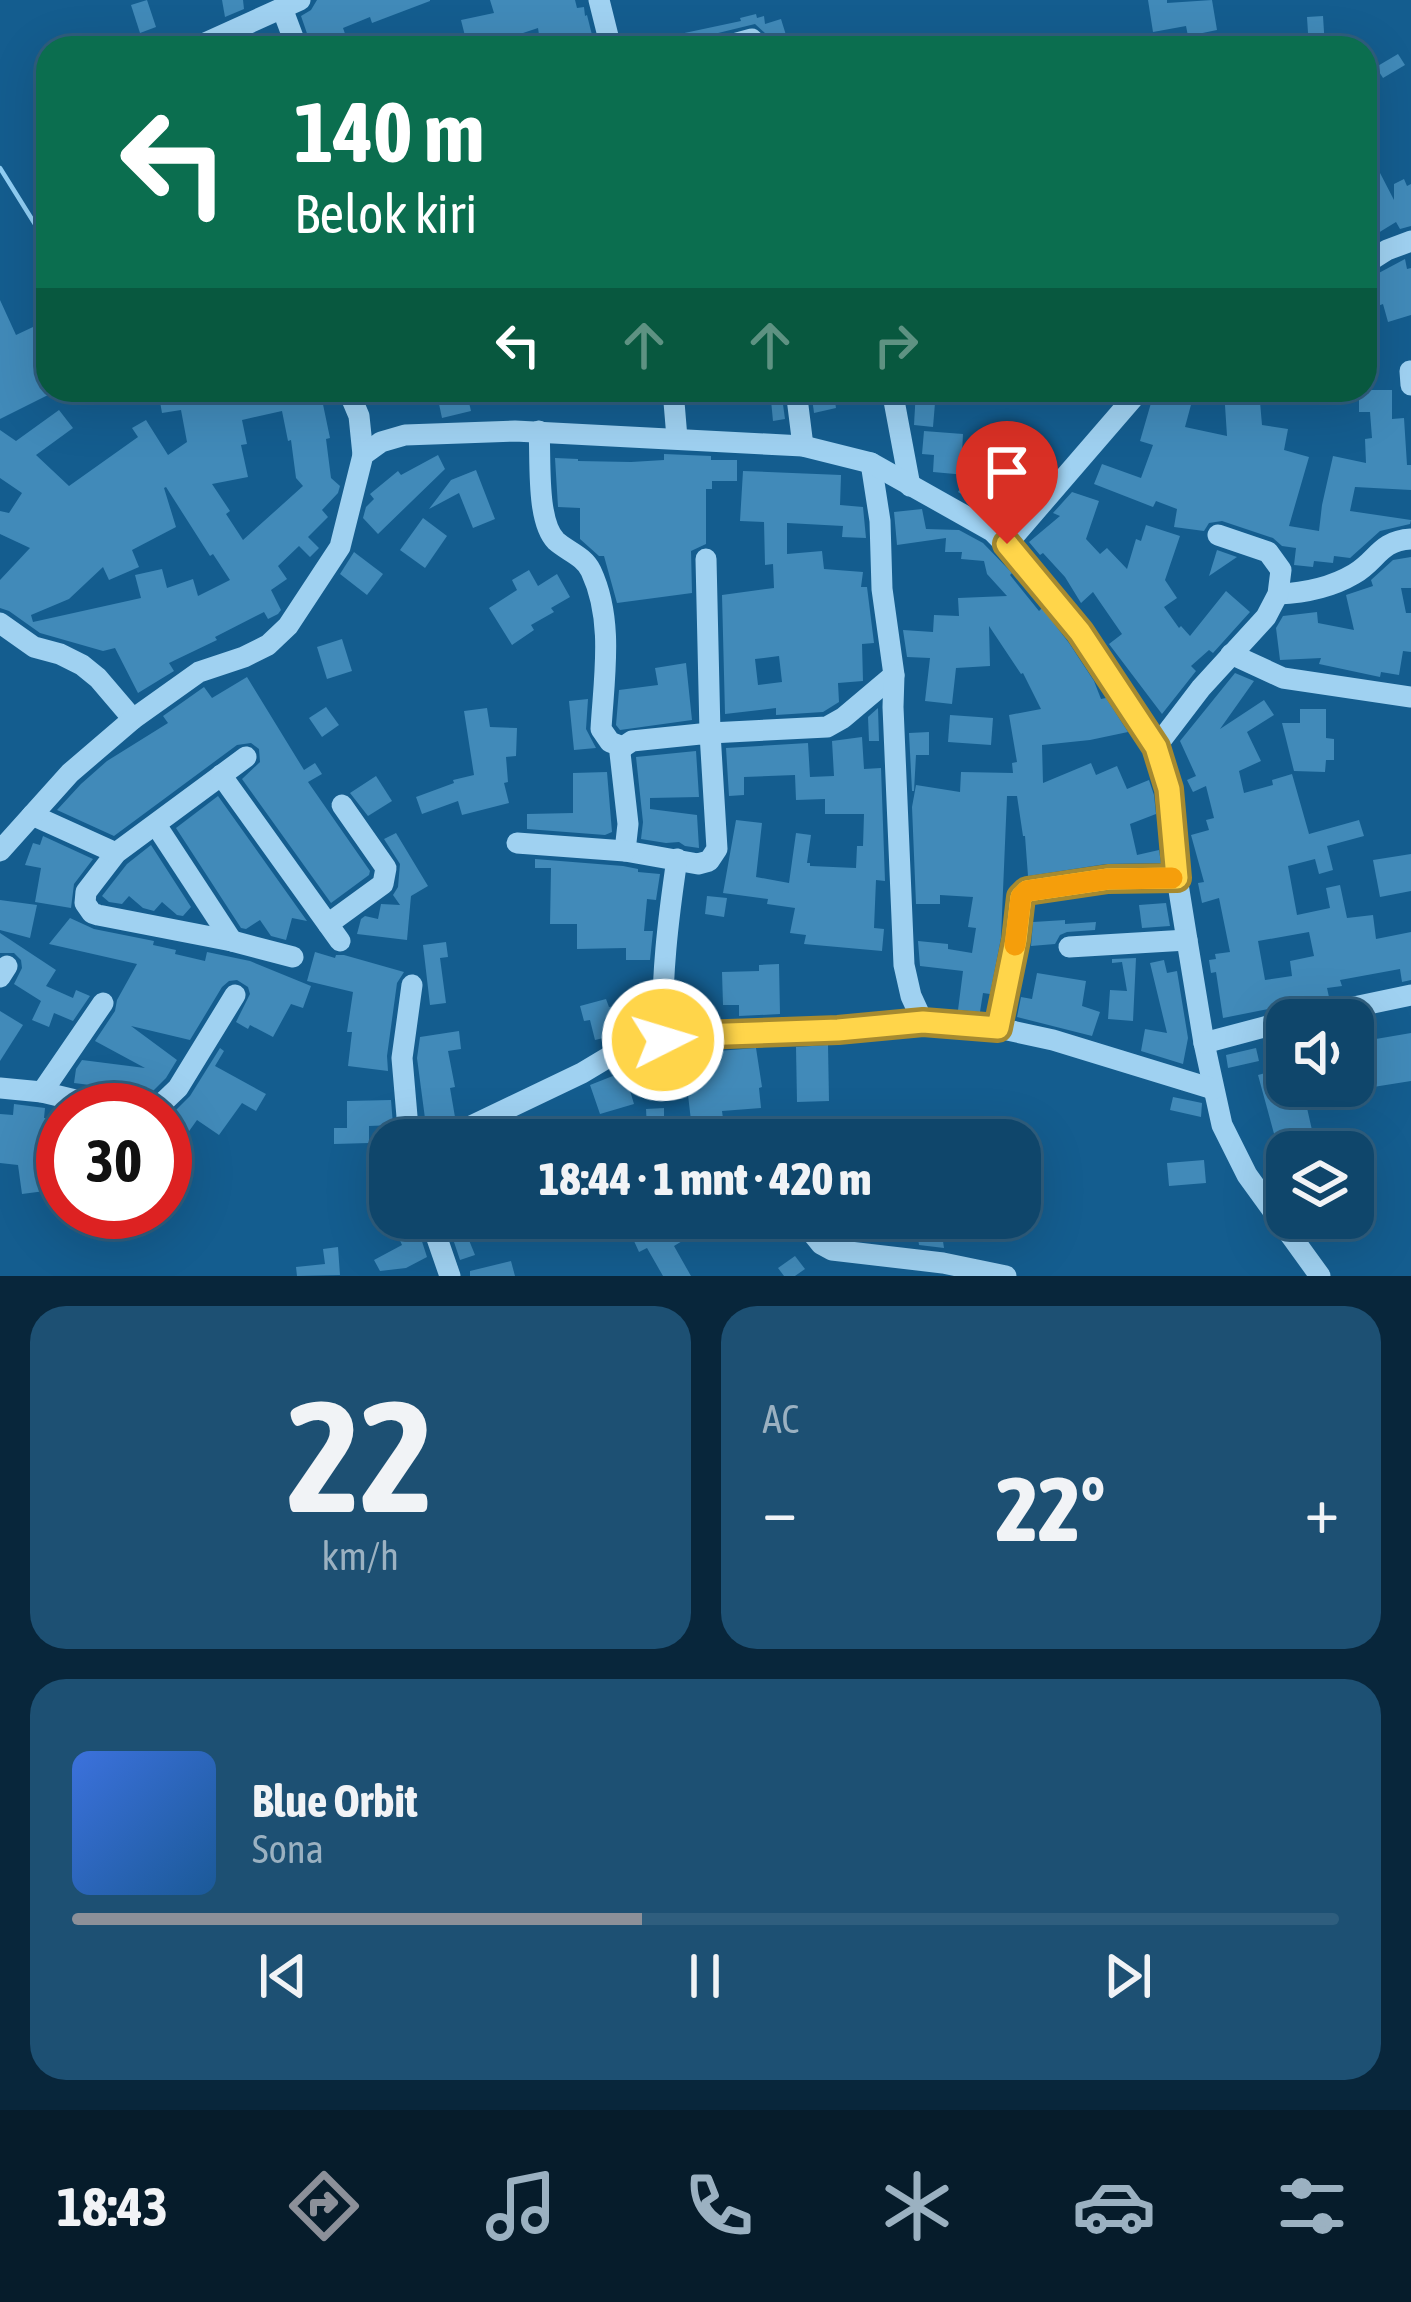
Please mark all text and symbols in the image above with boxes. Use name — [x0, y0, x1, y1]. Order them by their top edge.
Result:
icon: left — [96, 84, 252, 240]
text: 140 m — [294, 84, 484, 180]
text: Belok kiri — [294, 183, 477, 244]
icon: left — [485, 312, 551, 378]
icon: ahead — [611, 312, 677, 378]
icon: ahead — [737, 312, 803, 378]
icon: right — [863, 312, 929, 378]
pin — [956, 421, 1058, 544]
icon: arrive — [974, 439, 1040, 505]
position arrow — [600, 977, 726, 1103]
map controls — [1266, 999, 1374, 1239]
button: sound — [1266, 999, 1374, 1107]
speed limit sign: 30 — [36, 1083, 192, 1239]
button: layers — [1266, 1131, 1374, 1239]
text: 18:44 · 1 mnt · 420 m — [538, 1153, 872, 1205]
text: 22 — [287, 1366, 434, 1545]
text: AC — [763, 1397, 799, 1441]
text: 22° — [996, 1457, 1105, 1560]
text: − — [763, 1471, 797, 1547]
text: + — [1305, 1471, 1339, 1547]
text: km/h — [322, 1534, 399, 1578]
text: Blue Orbit — [252, 1775, 418, 1827]
text: Sona — [252, 1827, 324, 1871]
icon: previous — [250, 1943, 316, 2009]
icon: pause — [672, 1943, 738, 2009]
icon: next — [1095, 1943, 1161, 2009]
icon: directions — [282, 2164, 366, 2248]
icon: music — [479, 2164, 563, 2248]
icon: phone — [677, 2164, 761, 2248]
icon: climate — [875, 2164, 959, 2248]
icon: car — [1072, 2164, 1156, 2248]
icon: filters — [1270, 2164, 1354, 2248]
text: 18:43 — [57, 2176, 168, 2237]

